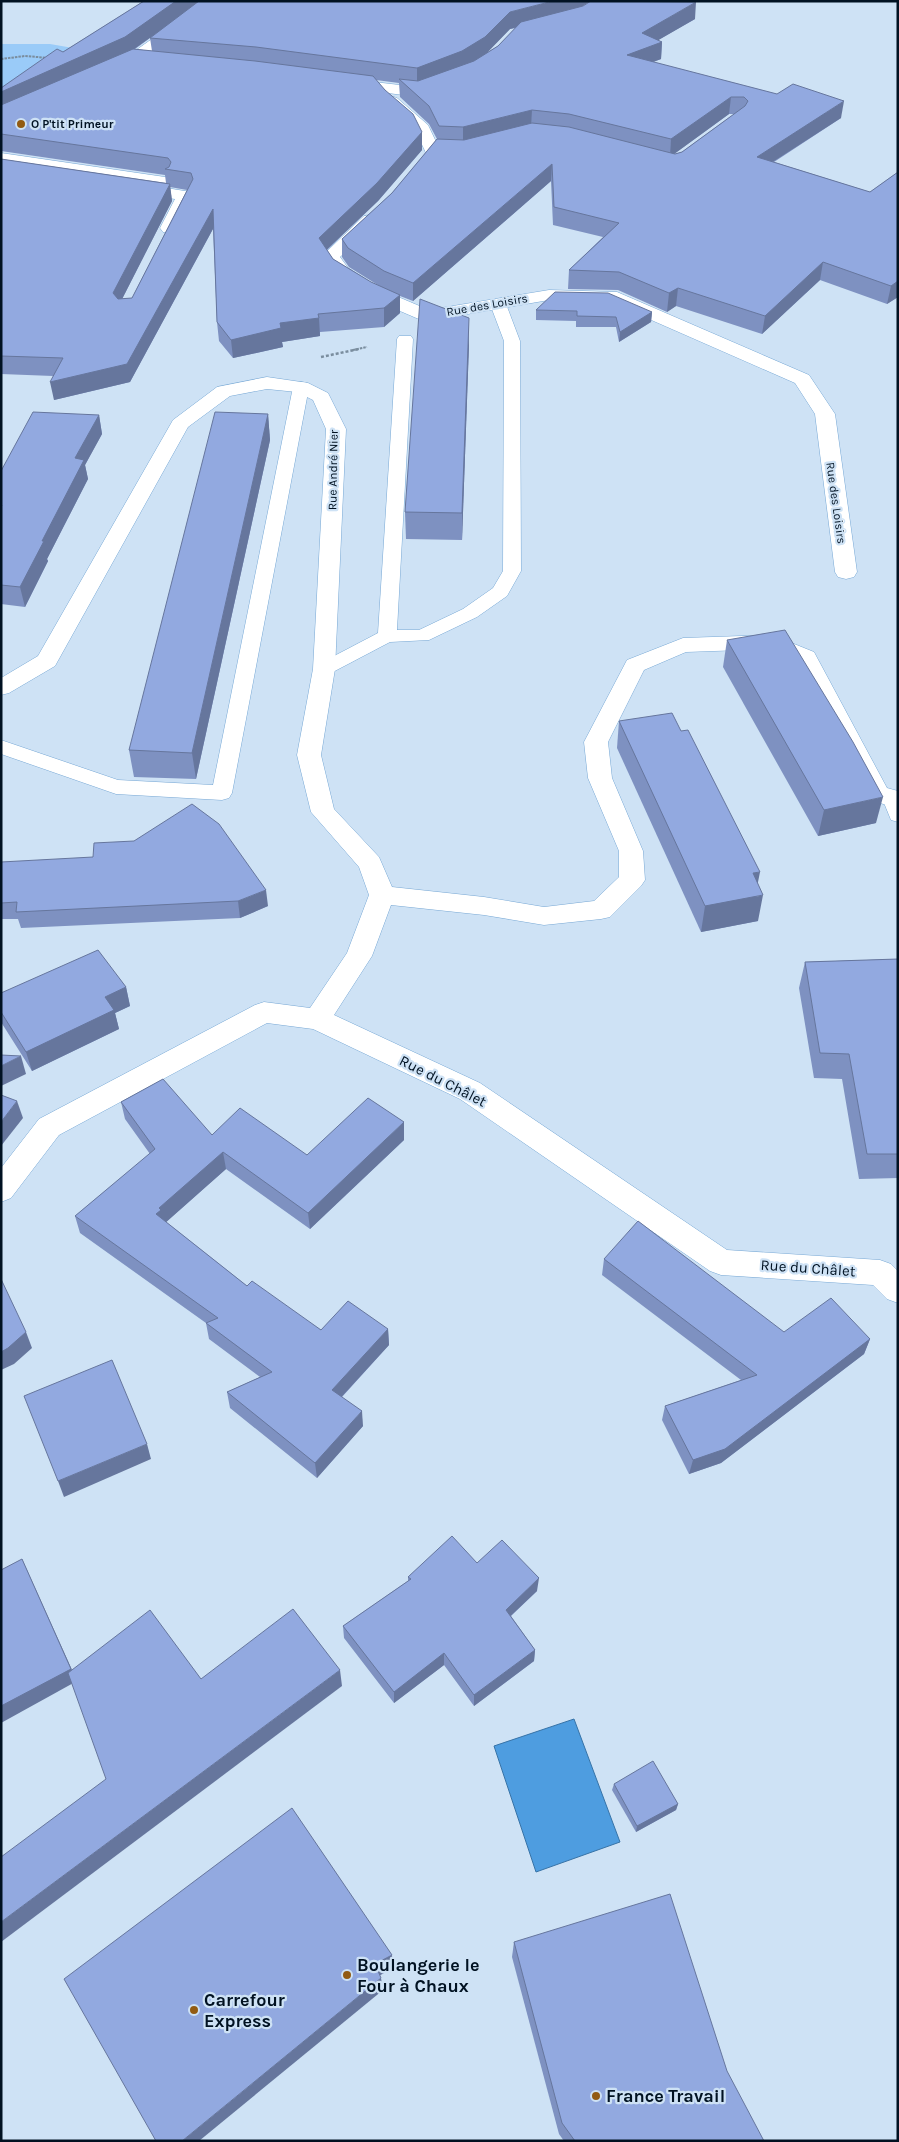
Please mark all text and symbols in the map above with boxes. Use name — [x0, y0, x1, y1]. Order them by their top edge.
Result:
place label: O P'tit Primeur — [31, 117, 114, 131]
marker: O P'tit Primeur — [15, 118, 27, 130]
street label: Rue des Loisirs — [445, 291, 529, 319]
street label: Rue André Nier — [325, 429, 341, 510]
street label: Rue des Loisirs — [823, 461, 849, 545]
street label: Rue du Châlet — [397, 1051, 490, 1111]
street label: Rue du Châlet — [760, 1256, 856, 1280]
place label: Boulangerie le Four à Chaux — [357, 1954, 479, 1997]
marker: Boulangerie le Four à Chaux — [341, 1969, 353, 1981]
place label: Carrefour Express — [204, 1989, 285, 2032]
marker: Carrefour Express — [188, 2004, 200, 2016]
place label: France Travail — [606, 2085, 725, 2107]
marker: France Travail — [590, 2090, 602, 2102]

